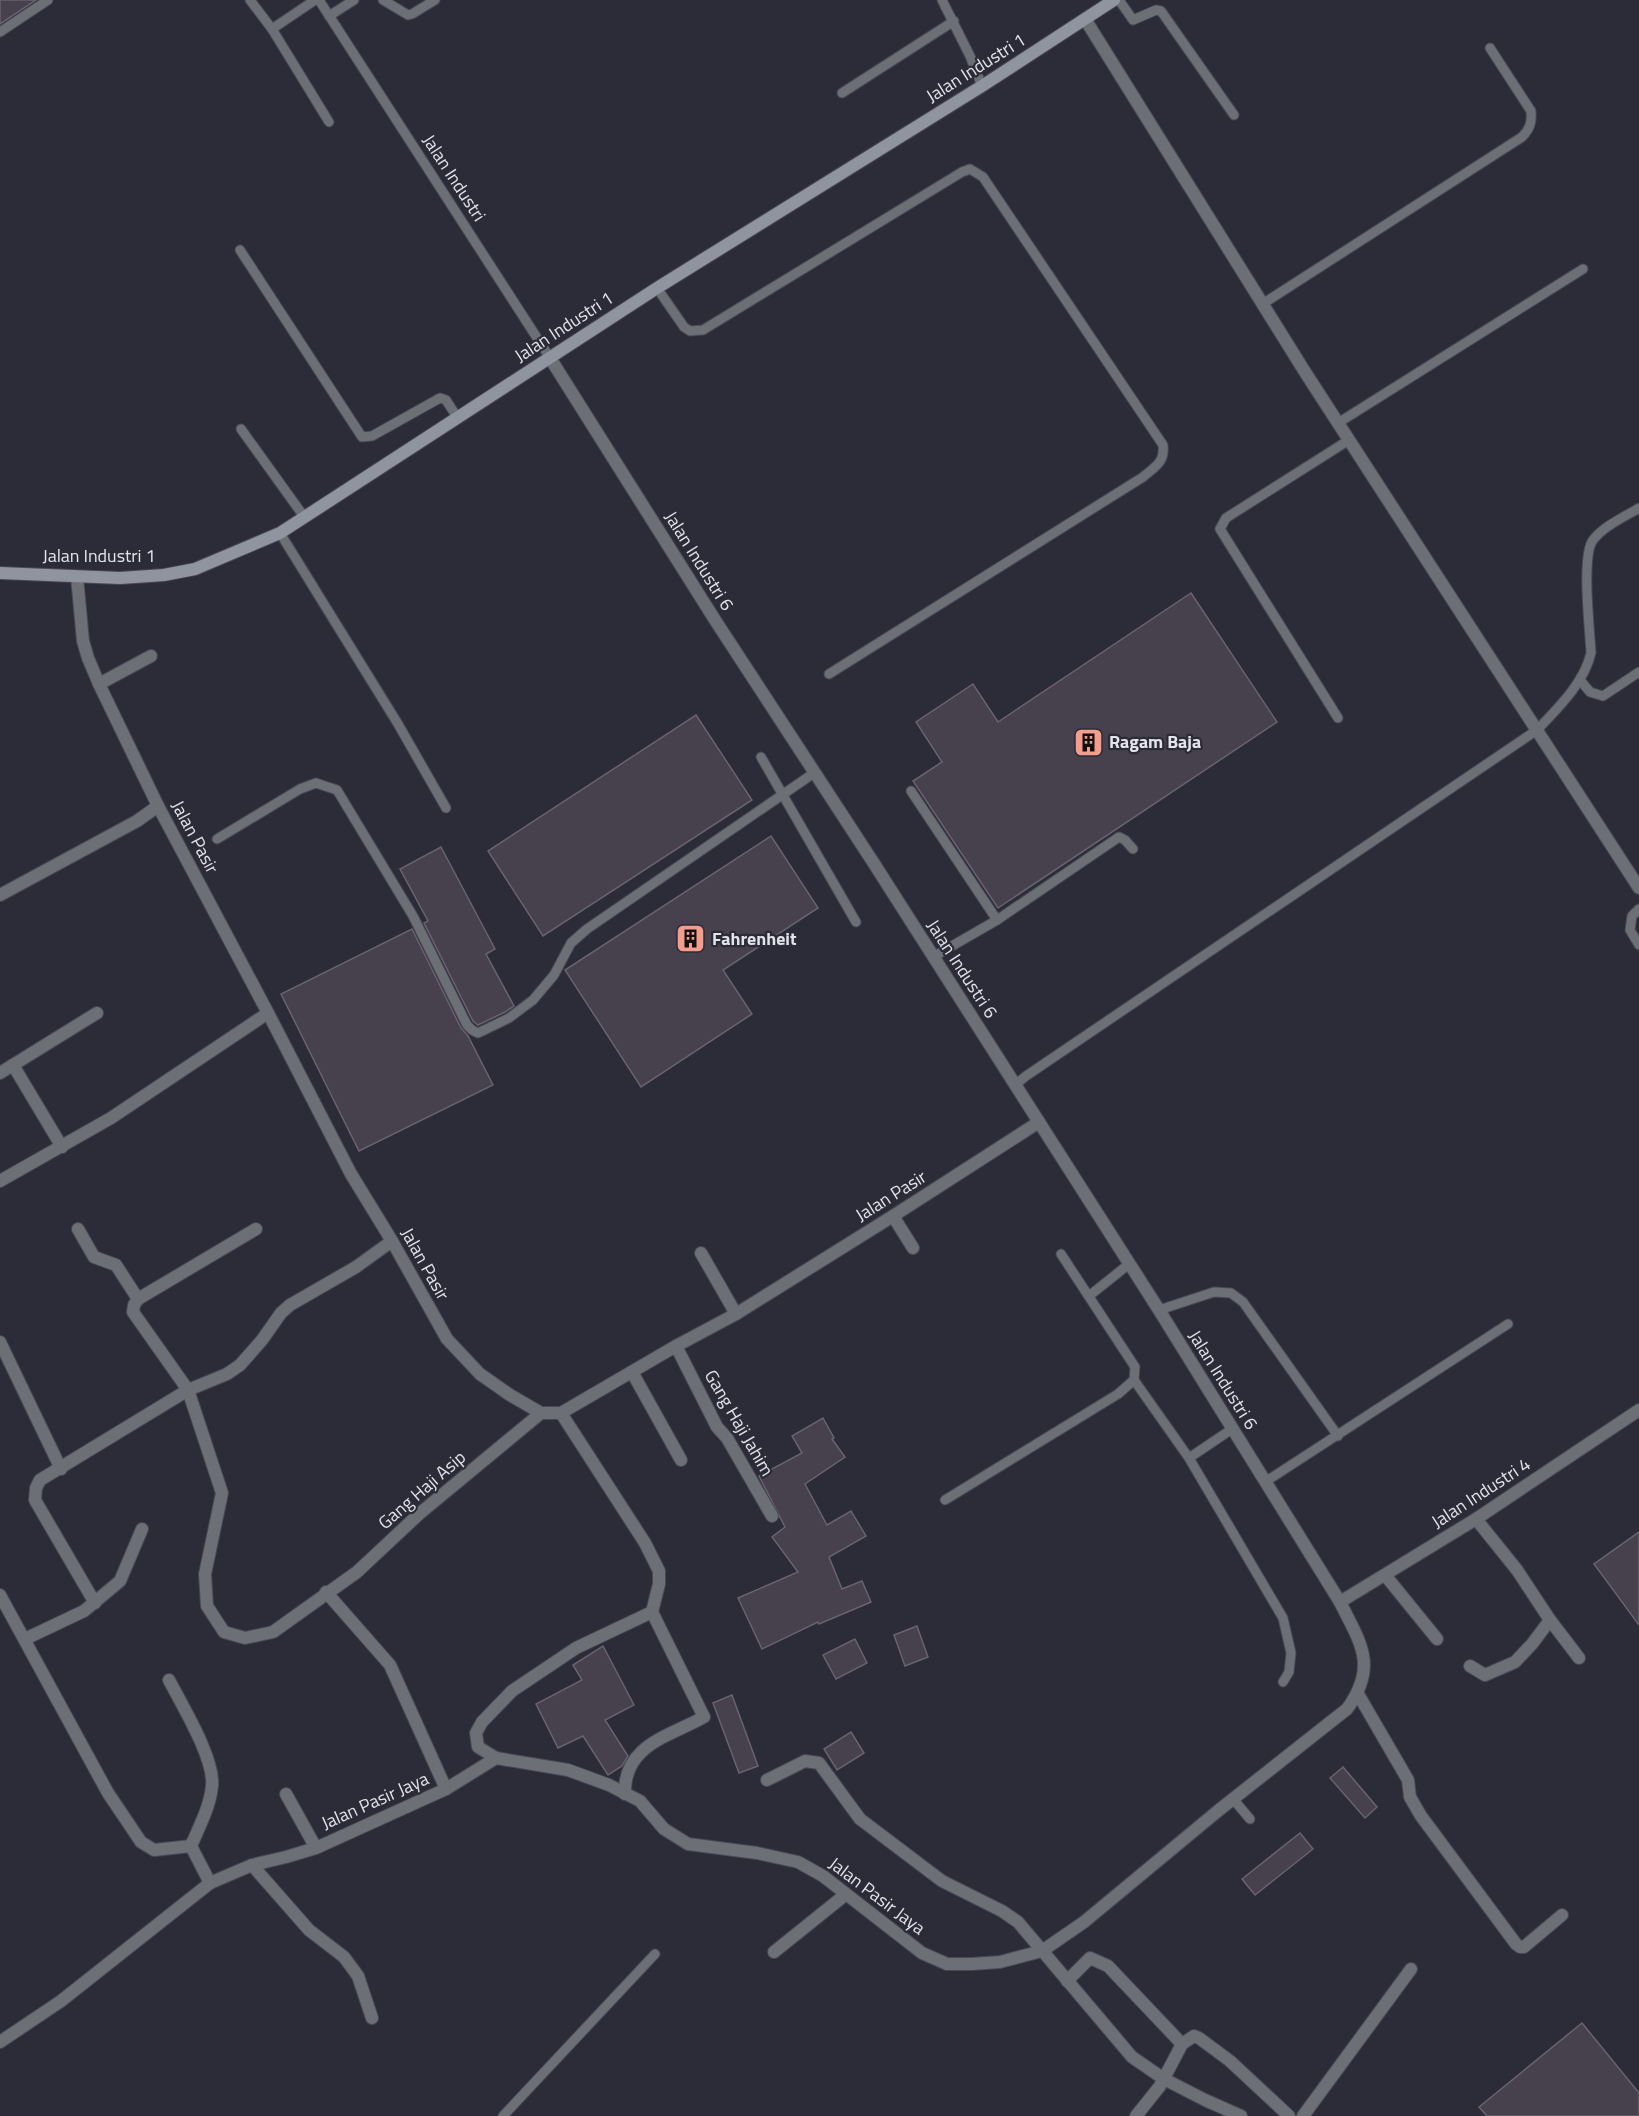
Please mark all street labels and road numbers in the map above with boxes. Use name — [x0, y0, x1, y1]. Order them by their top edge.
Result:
street label: Jalan Industri 1 — [921, 26, 1031, 109]
street label: Jalan Industri — [416, 129, 493, 227]
street label: Jalan Industri 1 — [509, 284, 619, 369]
street label: Jalan Industri 6 — [658, 506, 741, 616]
street label: Jalan Industri 1 — [42, 542, 156, 569]
street label: Jalan Pasir — [165, 795, 226, 878]
street label: Jalan Industri 6 — [920, 914, 1005, 1024]
street label: Jalan Pasir — [850, 1163, 931, 1228]
street label: Jalan Pasir — [394, 1223, 456, 1305]
street label: Jalan Industri 6 — [1182, 1325, 1265, 1435]
street label: Gang Haji Jahim — [698, 1365, 781, 1481]
street label: Gang Haji Asip — [372, 1444, 471, 1535]
street label: Jalan Industri 4 — [1426, 1450, 1536, 1535]
street label: Jalan Pasir Jaya — [317, 1765, 433, 1836]
street label: Jalan Pasir Jaya — [823, 1850, 931, 1941]

